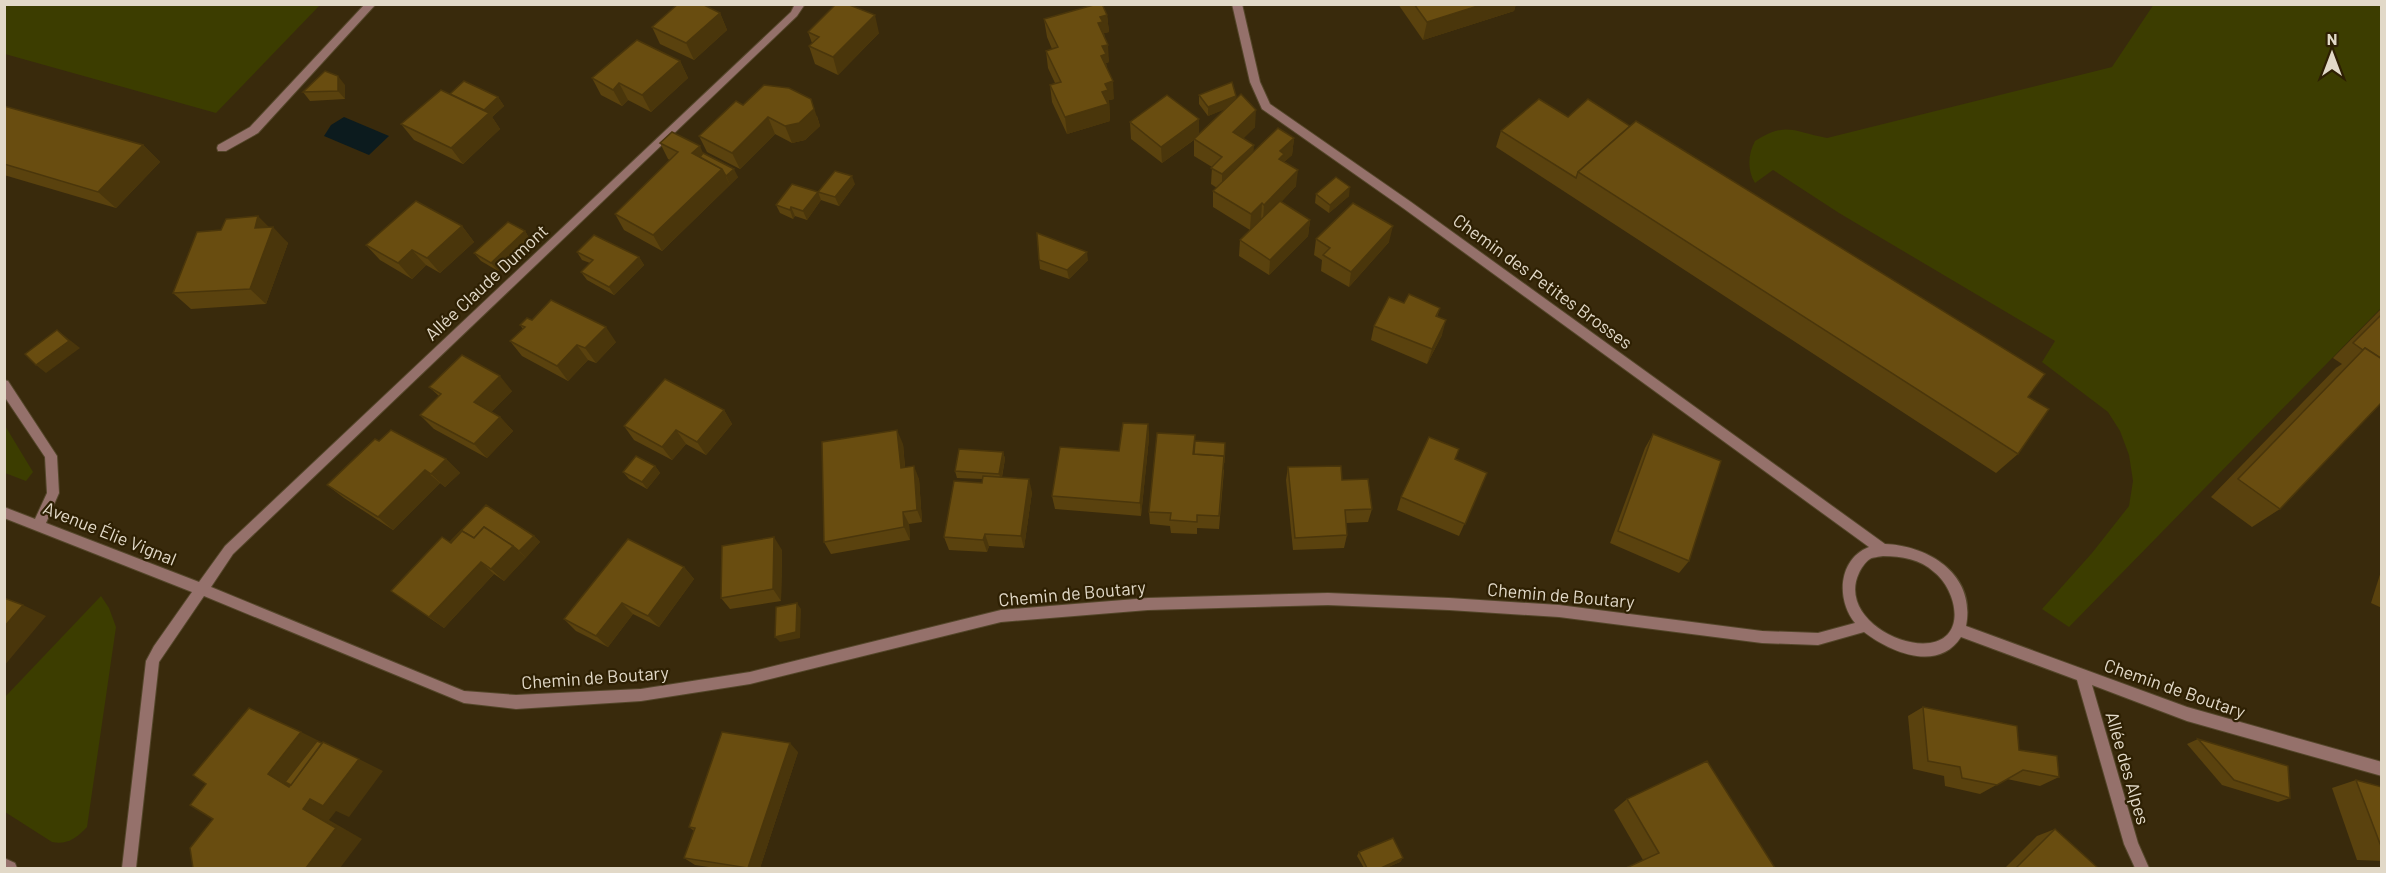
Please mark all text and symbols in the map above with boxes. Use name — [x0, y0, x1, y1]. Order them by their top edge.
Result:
north arrow — [2302, 24, 2362, 84]
text: N — [2327, 29, 2337, 48]
street label: Chemin des Petites Brosses — [1449, 209, 1637, 353]
street label: Allée Claude Dumont — [420, 219, 552, 345]
street label: Avenue Élie Vignal — [40, 496, 180, 570]
street label: Chemin de Boutary — [997, 576, 1147, 610]
street label: Chemin de Boutary — [1486, 578, 1636, 612]
street label: Chemin de Boutary — [2102, 654, 2248, 722]
street label: Chemin de Boutary — [521, 661, 669, 693]
street label: Allée des Alpes — [2101, 709, 2155, 827]

